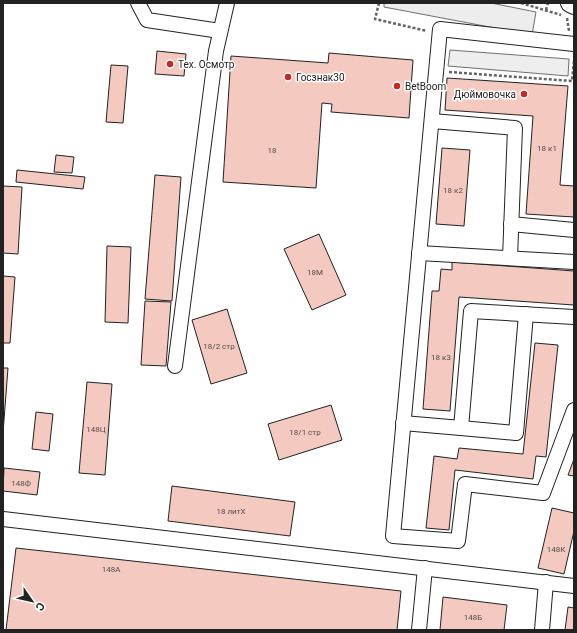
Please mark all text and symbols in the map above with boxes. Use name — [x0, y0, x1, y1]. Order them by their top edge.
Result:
marker: Тех. Осмотр — [165, 59, 175, 69]
place label: Тех. Осмотр — [178, 59, 235, 70]
marker: Госзнак30 — [283, 72, 293, 82]
place label: Госзнак30 — [296, 72, 345, 83]
marker: BetBoom — [392, 81, 402, 91]
place label: BetBoom — [405, 81, 446, 92]
place label: Дюймовочка — [454, 89, 516, 100]
marker: Дюймовочка — [519, 89, 529, 99]
house number: 18 к1 — [537, 144, 557, 153]
house number: 18 — [268, 146, 277, 155]
house number: 18 к2 — [443, 186, 463, 195]
house number: 18М — [307, 268, 323, 277]
house number: 18/2 стр — [203, 342, 235, 351]
house number: 18 к3 — [431, 353, 451, 362]
house number: 148Ц — [86, 425, 106, 434]
house number: 18/1 стр — [289, 428, 321, 437]
house number: 148Ф — [11, 479, 31, 488]
house number: 18 литХ — [216, 507, 246, 516]
house number: 148К — [547, 545, 566, 554]
house number: 148А — [102, 565, 121, 574]
north arrow — [12, 581, 52, 621]
text: С — [32, 600, 47, 613]
house number: 148Б — [464, 613, 482, 622]

